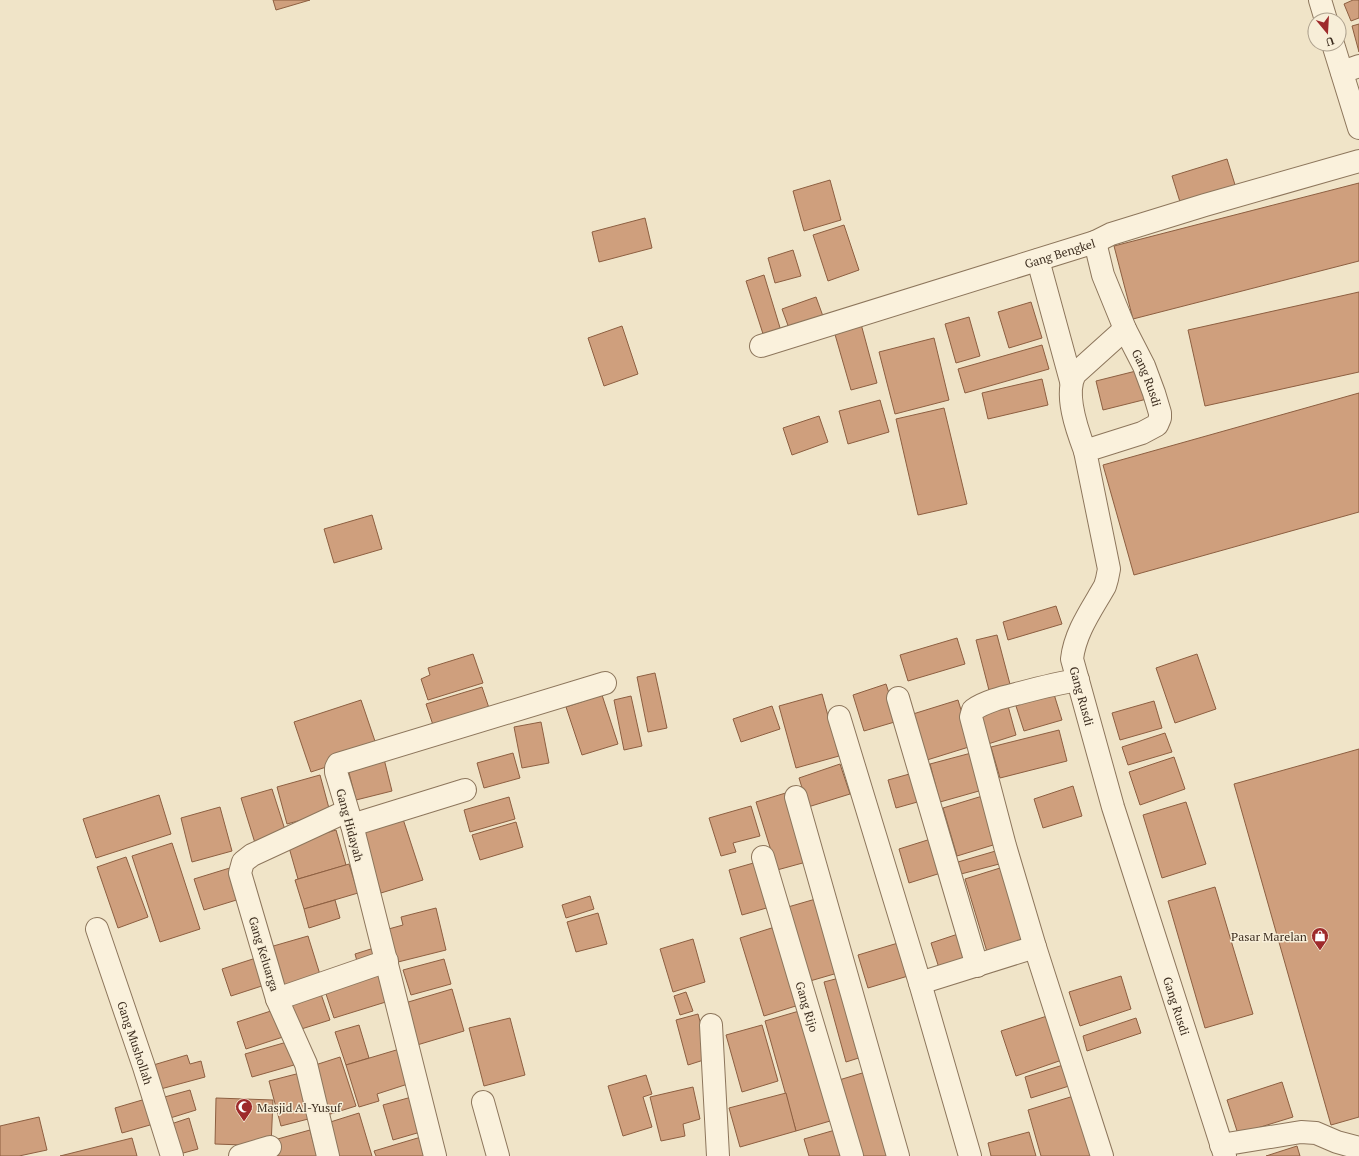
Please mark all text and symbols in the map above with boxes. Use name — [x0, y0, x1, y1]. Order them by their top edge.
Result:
north arrow — [1307, 12, 1347, 52]
text: U — [1324, 34, 1336, 49]
street label: Gang Bengkel — [1023, 235, 1097, 271]
street label: Gang Rusdi — [1129, 346, 1165, 409]
street label: Gang Rusdi — [1067, 665, 1098, 728]
street label: Gang Hidayah — [333, 787, 367, 863]
street label: Gang Keluarga — [246, 915, 282, 993]
shop icon: Pasar Marelan — [1310, 926, 1330, 951]
place label: Pasar Marelan — [1231, 929, 1307, 944]
street label: Gang Rusdi — [1160, 975, 1193, 1037]
street label: Gang Rijo — [793, 979, 822, 1034]
street label: Gang Mushollah — [115, 999, 157, 1086]
mosque icon: Masjid Al-Yusuf — [234, 1097, 254, 1122]
place label: Masjid Al-Yusuf — [257, 1100, 342, 1115]

